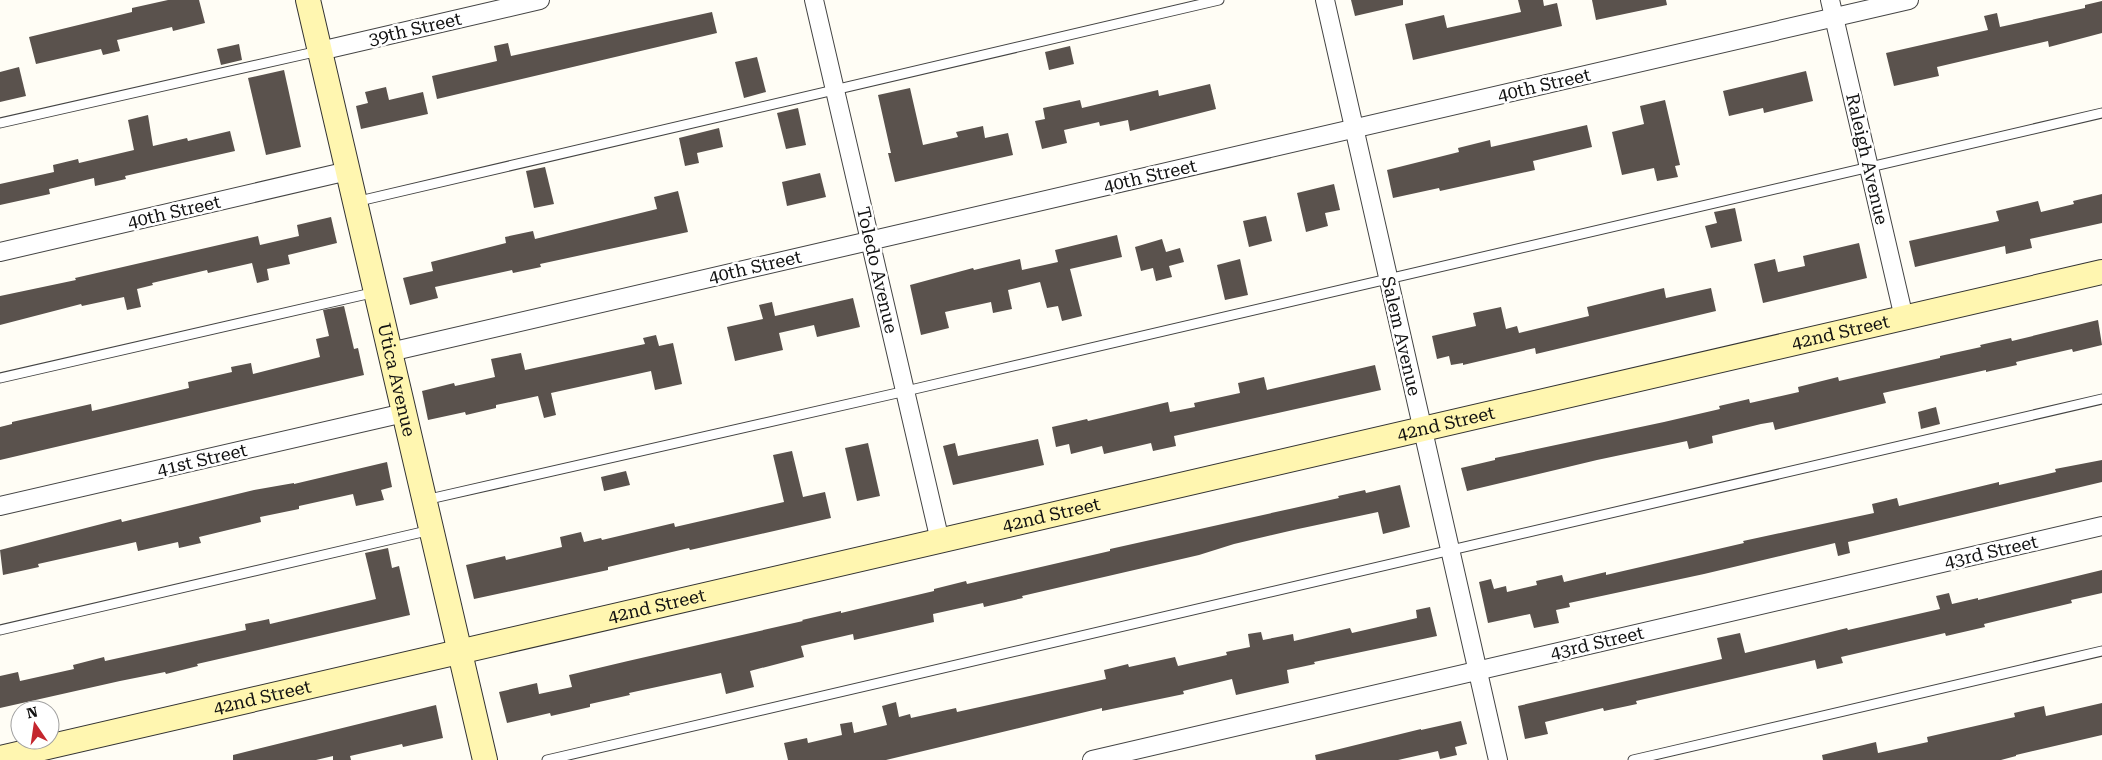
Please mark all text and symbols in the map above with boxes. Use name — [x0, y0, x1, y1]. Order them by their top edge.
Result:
street label: 39th Street — [366, 8, 464, 49]
street label: 40th Street — [1495, 64, 1593, 105]
street label: Raleigh Avenue — [1842, 91, 1893, 227]
street label: 40th Street — [1101, 155, 1199, 196]
street label: 40th Street — [125, 191, 223, 232]
street label: Toledo Avenue — [853, 205, 902, 335]
street label: 40th Street — [706, 246, 804, 287]
street label: Salem Avenue — [1378, 274, 1425, 398]
street label: 42nd Street — [1789, 310, 1891, 353]
street label: Utica Avenue — [374, 321, 420, 439]
street label: 42nd Street — [1395, 402, 1497, 445]
street label: 41st Street — [155, 439, 249, 480]
street label: 42nd Street — [1000, 493, 1102, 536]
street label: 43rd Street — [1942, 531, 2040, 572]
street label: 42nd Street — [606, 584, 708, 627]
street label: 43rd Street — [1548, 622, 1646, 663]
street label: 42nd Street — [211, 675, 313, 718]
north arrow — [10, 700, 60, 750]
text: N — [25, 703, 39, 721]

